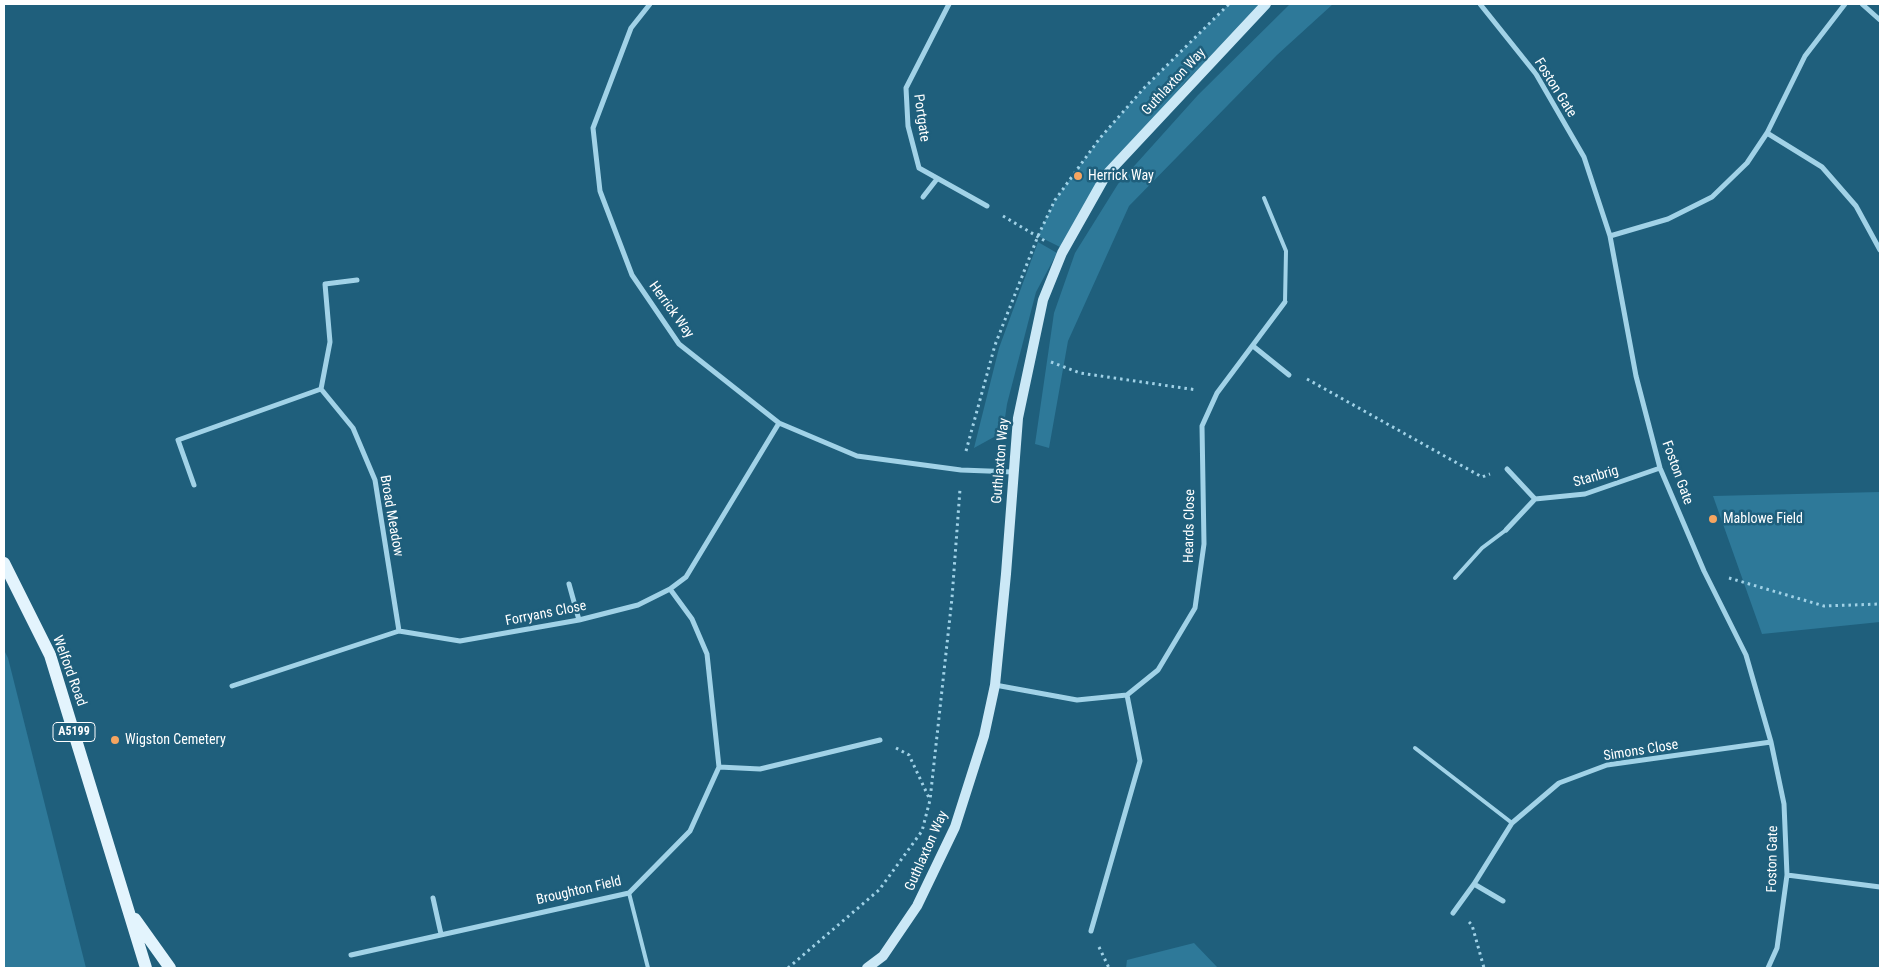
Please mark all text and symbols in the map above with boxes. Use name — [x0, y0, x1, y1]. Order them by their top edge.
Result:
street label: Guthlaxton Way — [1139, 45, 1209, 119]
street label: Foston Gate — [1530, 55, 1580, 121]
street label: Portgate — [909, 93, 933, 143]
place label: Herrick Way — [1088, 168, 1154, 184]
marker: Herrick Way — [1072, 170, 1084, 182]
street label: Herrick Way — [645, 278, 697, 342]
street label: Guthlaxton Way — [989, 417, 1013, 505]
street label: Foston Gate — [1658, 439, 1696, 507]
street label: Stanbrig — [1571, 463, 1621, 491]
street label: Broad Meadow — [376, 474, 406, 558]
street label: Heards Close — [1181, 489, 1199, 563]
place label: Mablowe Field — [1723, 511, 1803, 527]
marker: Mablowe Field — [1707, 513, 1719, 525]
street label: Forryans Close — [504, 598, 588, 630]
street label: Welford Road — [48, 633, 90, 709]
road number: A5199 — [53, 722, 95, 742]
place label: Wigston Cemetery — [125, 732, 226, 748]
marker: Wigston Cemetery — [109, 734, 121, 746]
street label: Simons Close — [1602, 737, 1680, 765]
street label: Guthlaxton Way — [902, 808, 952, 894]
street label: Foston Gate — [1764, 826, 1782, 892]
street label: Broughton Field — [535, 873, 623, 909]

